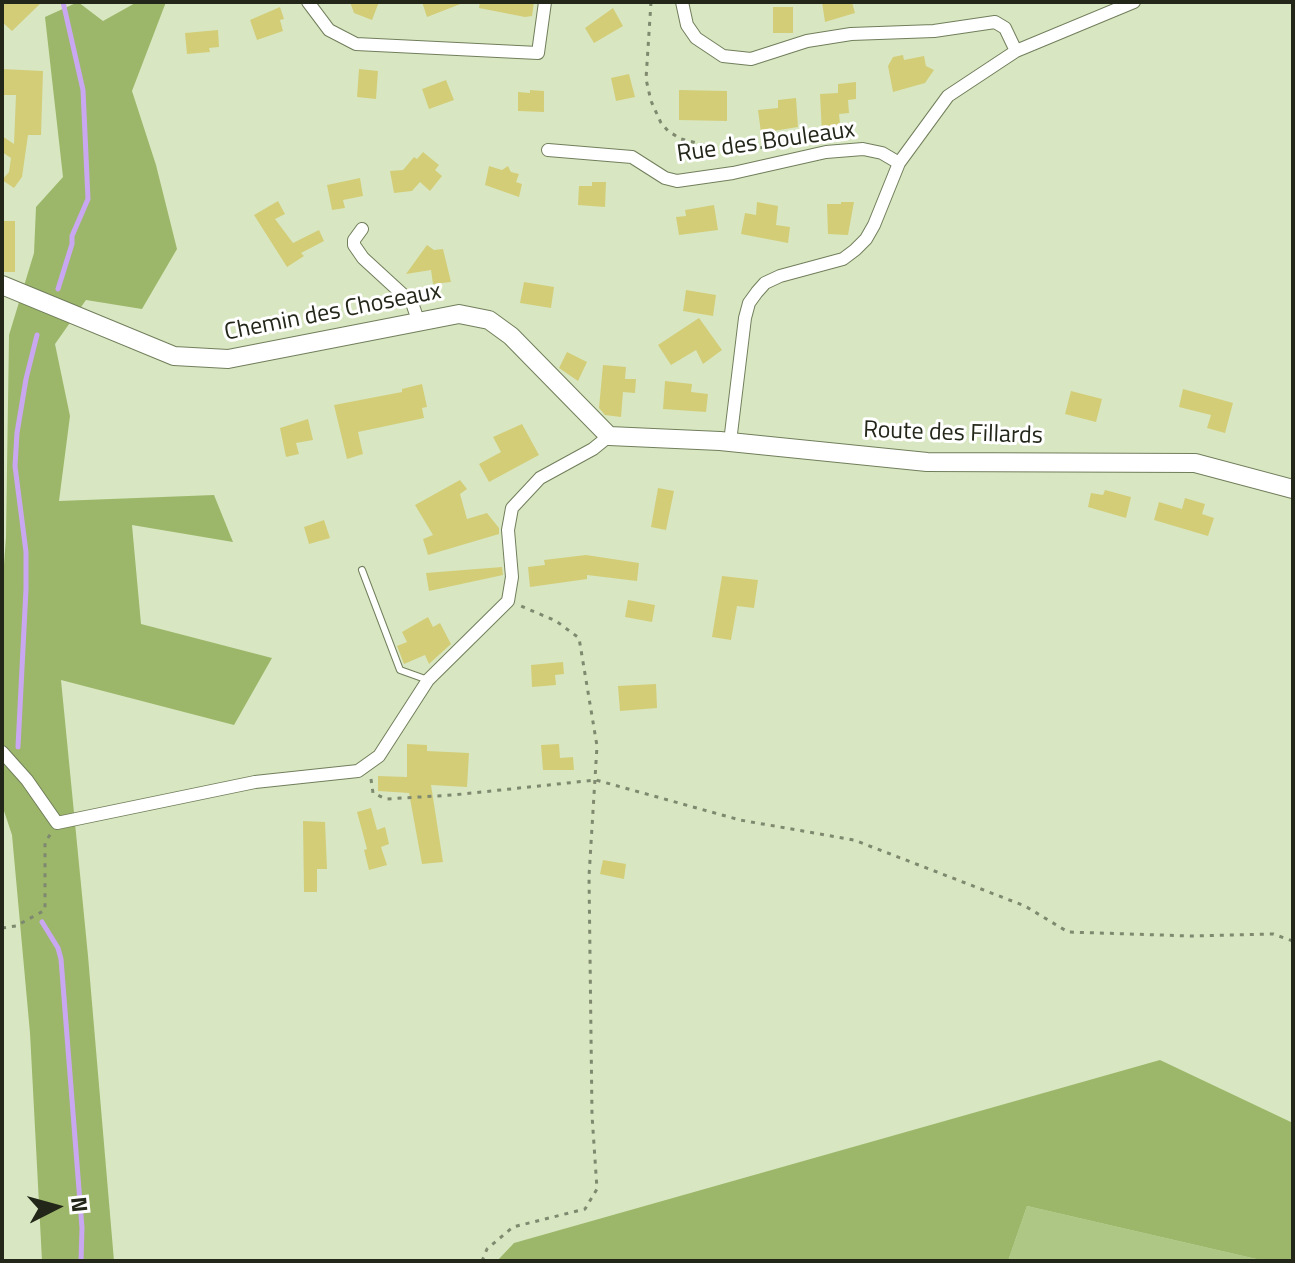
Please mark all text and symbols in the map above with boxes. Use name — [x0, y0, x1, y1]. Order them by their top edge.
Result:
street label: Rue des Bouleaux — [675, 116, 857, 170]
street label: Chemin des Choseaux — [222, 278, 444, 348]
street label: Route des Fillards — [863, 416, 1043, 452]
north arrow — [16, 1167, 96, 1247]
text: N — [62, 1195, 98, 1214]

